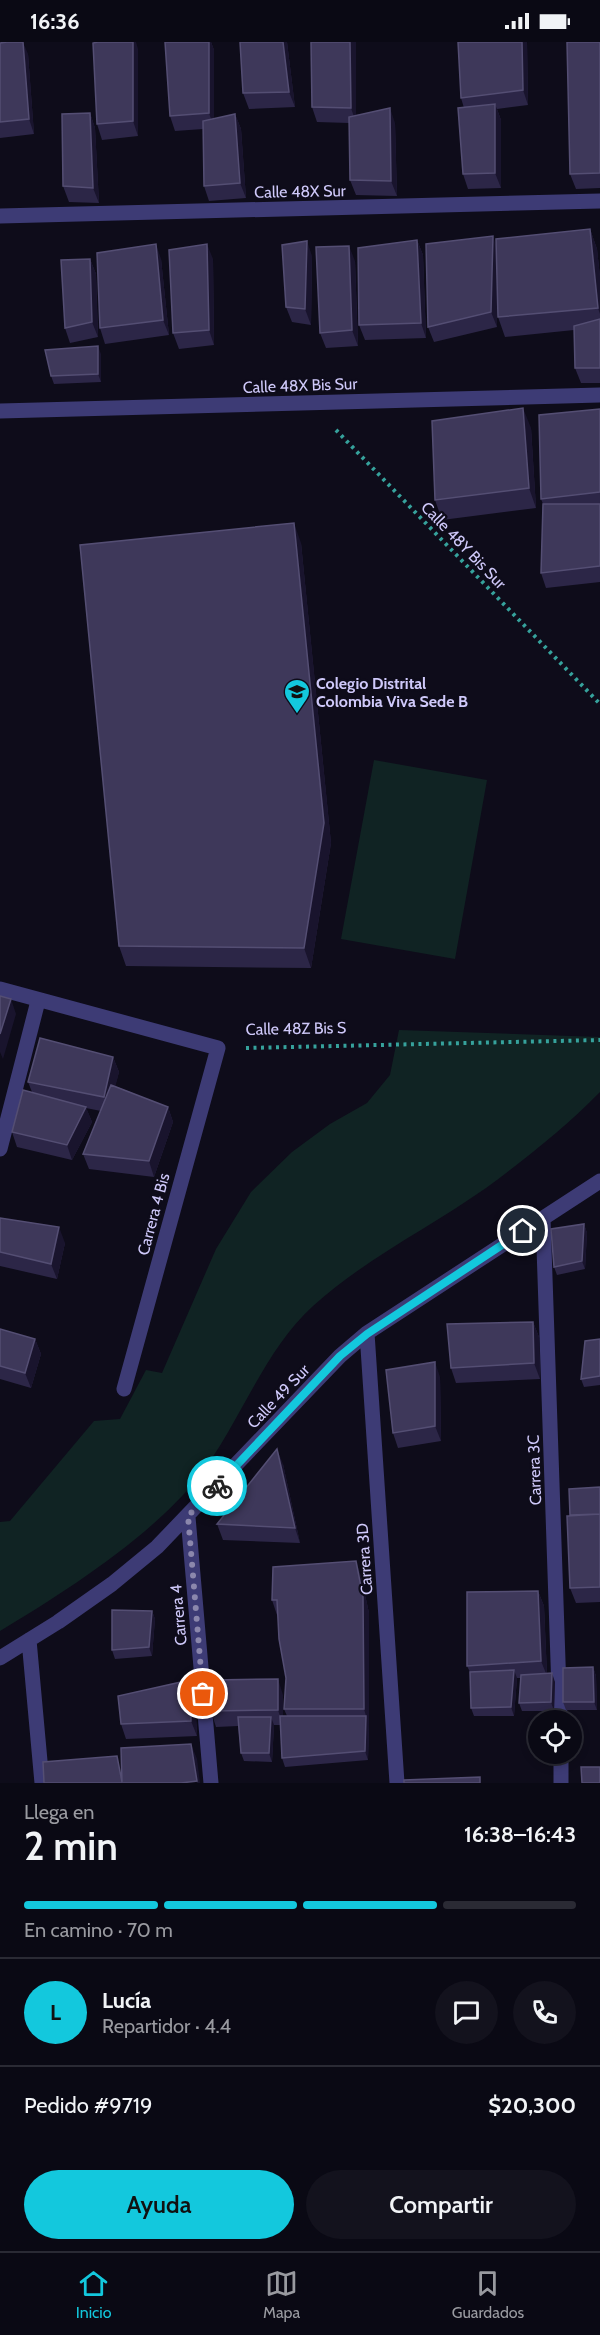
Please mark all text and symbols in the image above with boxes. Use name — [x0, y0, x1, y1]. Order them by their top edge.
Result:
text: 16:36 — [30, 8, 80, 35]
street label: Calle 48X Sur — [254, 181, 347, 202]
street label: Calle 48X Bis Sur — [242, 374, 359, 397]
street label: Calle 48Y Bis Sur — [417, 498, 511, 594]
place label: Colegio Distrital Colombia Viva Sede B — [316, 674, 468, 711]
school or university icon: Colegio Distrital Colombia Viva Sede B — [282, 677, 312, 715]
street label: Calle 48Z Bis S — [246, 1018, 346, 1039]
street label: Carrera 4 Bis — [133, 1171, 174, 1257]
pin — [497, 1205, 548, 1256]
icon: home — [506, 1214, 539, 1247]
street label: Calle 49 Sur — [243, 1360, 314, 1432]
street label: Carrera 3C — [524, 1434, 545, 1505]
courier — [187, 1456, 247, 1516]
icon: bike — [201, 1470, 234, 1503]
street label: Carrera 3D — [353, 1522, 376, 1596]
street label: Carrera 4 — [166, 1584, 191, 1646]
pin — [177, 1668, 228, 1719]
icon: bag — [186, 1677, 219, 1710]
map controls — [528, 1710, 582, 1764]
button: locate — [528, 1710, 582, 1764]
text: Llega en — [24, 1800, 94, 1824]
text: 16:38–16:43 — [464, 1821, 576, 1848]
text: 2 min — [24, 1822, 118, 1870]
text: En camino · 70 m — [24, 1918, 173, 1942]
button: chat — [435, 1981, 498, 2044]
button: phone — [513, 1981, 576, 2044]
text: Lucía — [102, 1987, 151, 2014]
text: L — [50, 1999, 61, 2026]
text: Repartidor · 4.4 — [102, 2014, 231, 2038]
text: Pedido #9719 — [24, 2092, 152, 2119]
text: $20,300 — [488, 2092, 576, 2119]
button: Ayuda — [24, 2170, 294, 2239]
button: Compartir — [306, 2170, 576, 2239]
tab: Inicio — [76, 2267, 112, 2322]
tab: Mapa — [263, 2267, 300, 2322]
tab: Guardados — [452, 2267, 524, 2322]

